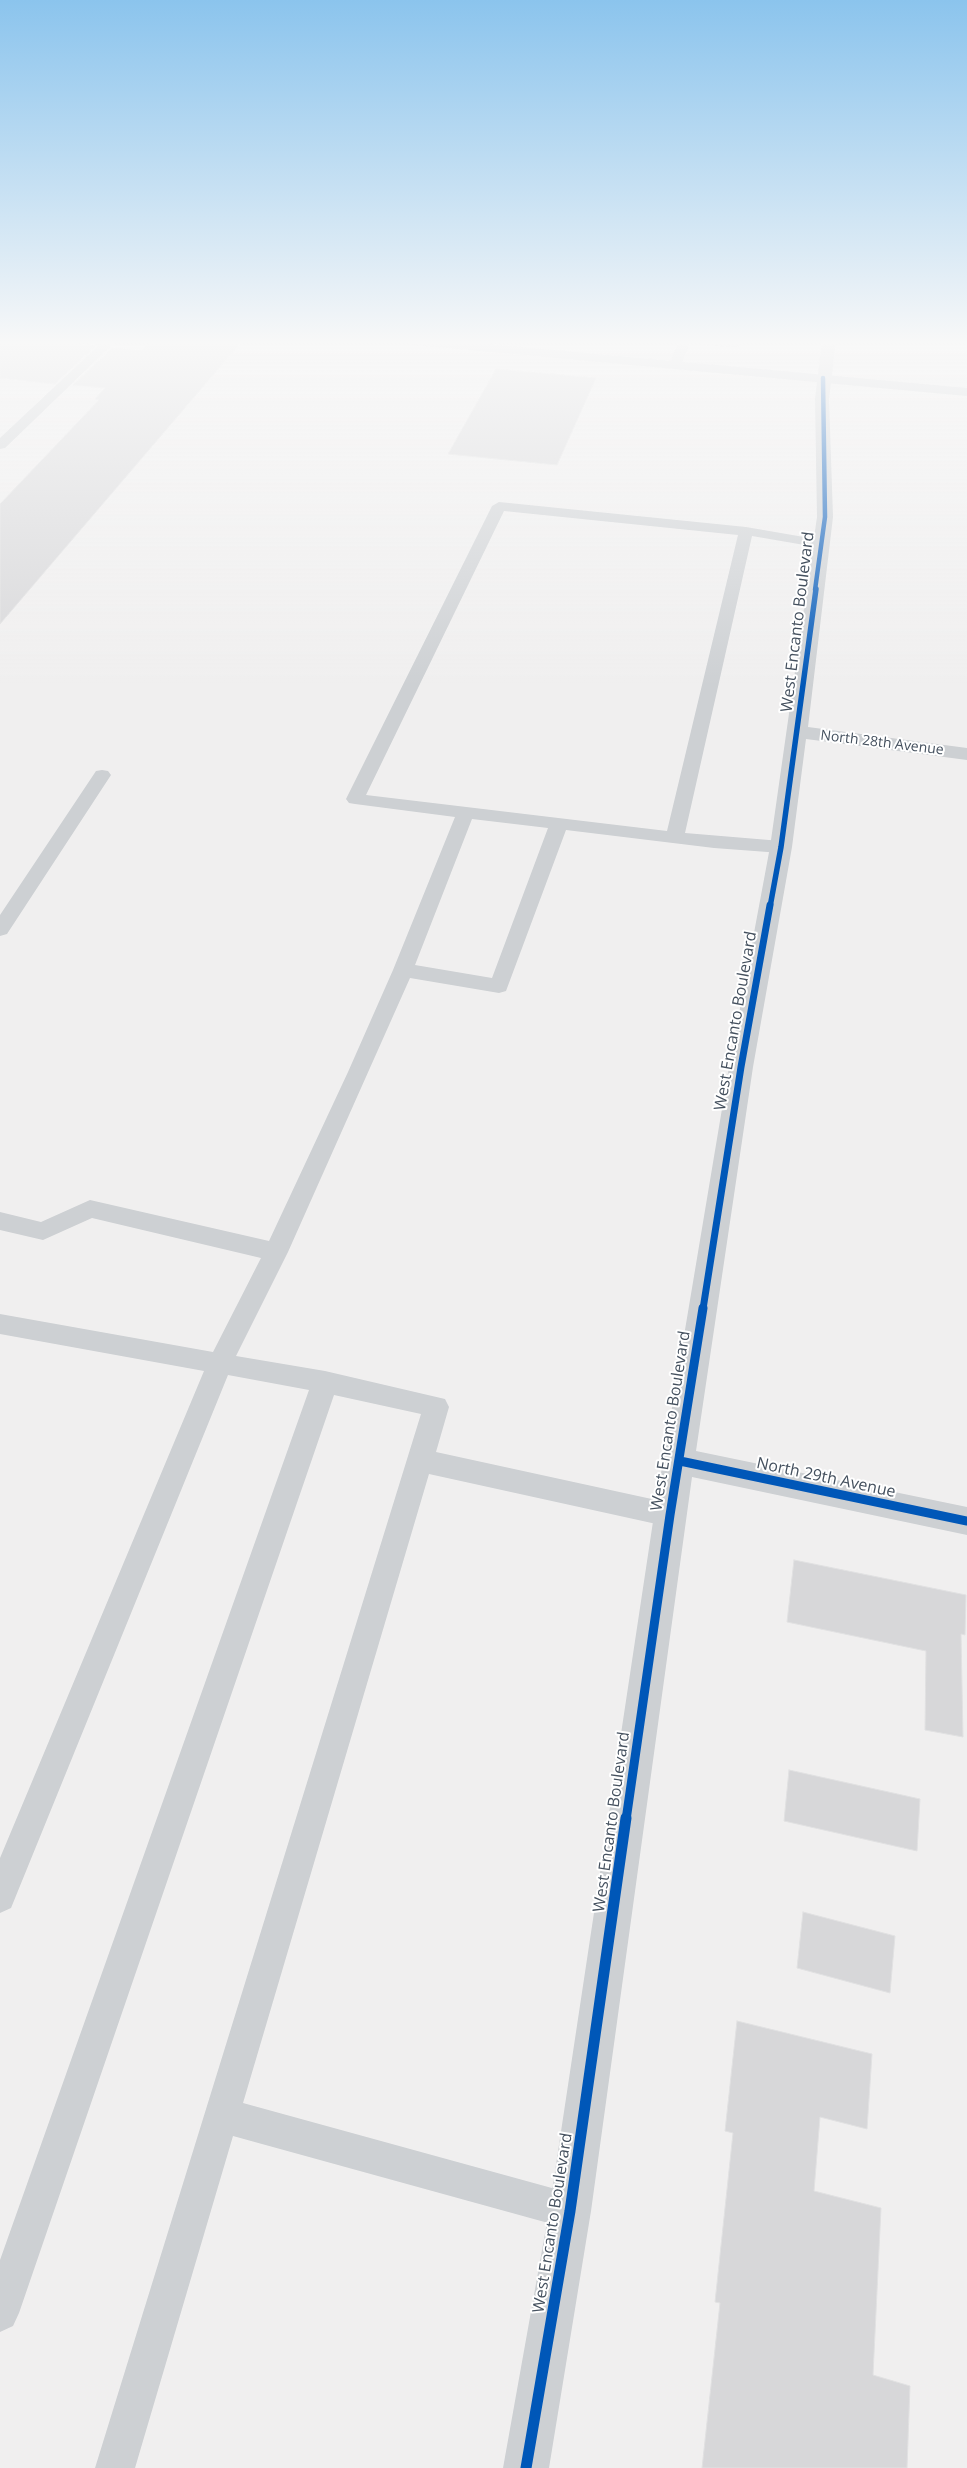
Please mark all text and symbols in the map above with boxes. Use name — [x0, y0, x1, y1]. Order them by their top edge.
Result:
street label: West Encanto Boulevard — [777, 531, 819, 713]
street label: North 28th Avenue — [820, 727, 944, 759]
street label: West Encanto Boulevard — [711, 930, 761, 1112]
street label: West Encanto Boulevard — [647, 1330, 695, 1512]
street label: North 29th Avenue — [755, 1454, 897, 1502]
street label: West Encanto Boulevard — [590, 1731, 634, 1913]
street label: West Encanto Boulevard — [529, 2132, 577, 2314]

